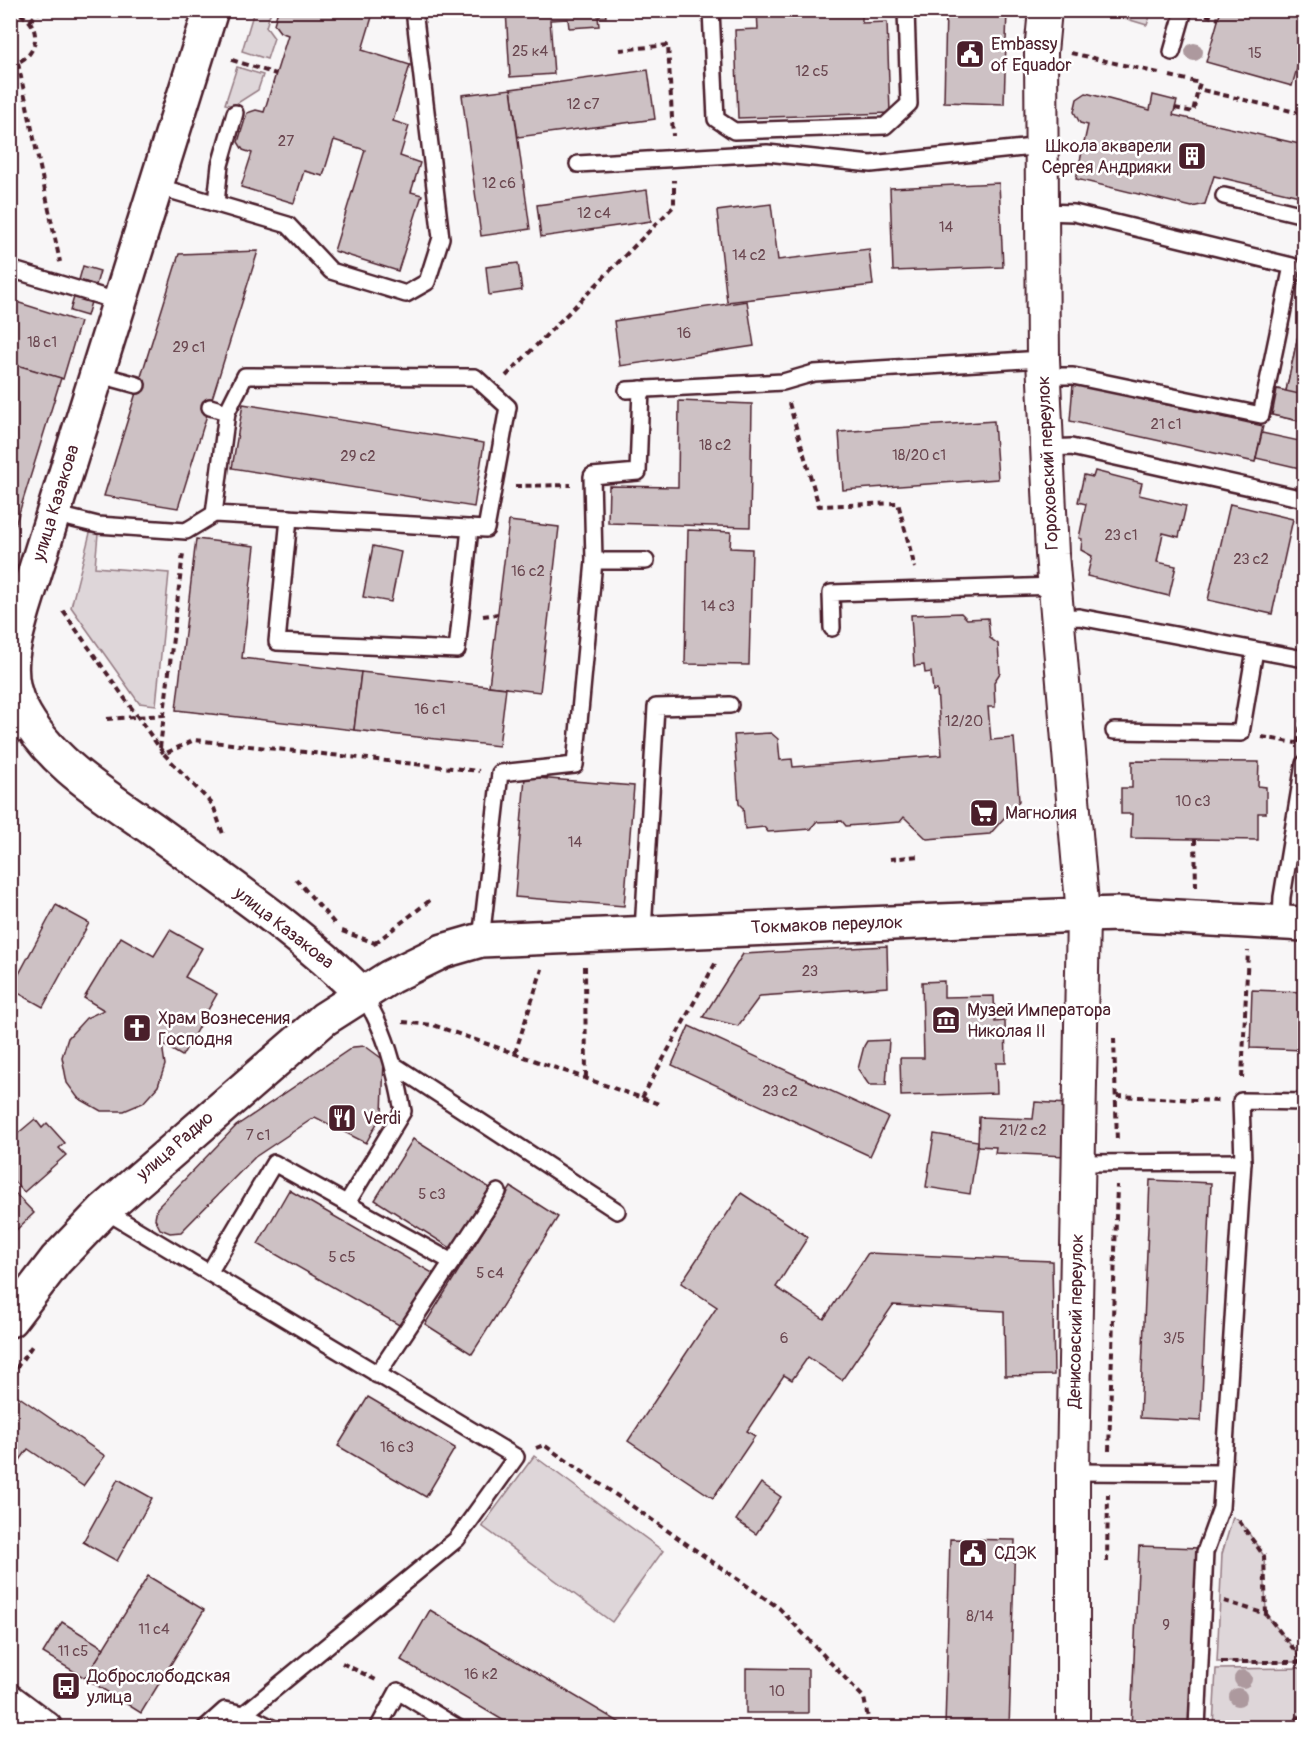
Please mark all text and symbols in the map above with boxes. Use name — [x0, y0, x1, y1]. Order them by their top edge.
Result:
place label: Embassy of Equador — [991, 33, 1072, 77]
public building icon: Embassy of Equador — [954, 38, 986, 70]
house number: 25 к4 — [512, 42, 548, 61]
house number: 15 — [1248, 44, 1262, 63]
house number: 12 с5 — [795, 62, 829, 81]
house number: 12 с7 — [566, 95, 600, 114]
house number: 27 — [278, 132, 294, 151]
place label: Школа акварели Сергея Андрияки — [1041, 135, 1171, 179]
building icon: Школа акварели Сергея Андрияки — [1176, 140, 1208, 172]
house number: 12 с6 — [482, 174, 516, 193]
house number: 12 с4 — [577, 204, 611, 223]
house number: 14 — [939, 218, 954, 237]
house number: 14 с2 — [732, 246, 766, 265]
house number: 16 — [677, 324, 691, 343]
house number: 18 с1 — [27, 333, 57, 352]
house number: 29 с1 — [173, 338, 205, 357]
street label: Гороховский переулок — [1032, 375, 1064, 551]
house number: 21 с1 — [1151, 415, 1182, 434]
house number: 18 с2 — [699, 436, 731, 455]
street label: улица Казакова — [27, 442, 85, 565]
house number: 18/20 с1 — [892, 446, 946, 465]
house number: 29 с2 — [340, 447, 376, 466]
house number: 23 с1 — [1104, 526, 1138, 545]
house number: 23 с2 — [1233, 550, 1269, 569]
house number: 16 с2 — [511, 562, 545, 581]
house number: 14 с3 — [701, 597, 735, 616]
house number: 16 с1 — [414, 700, 446, 719]
house number: 12/20 — [945, 712, 983, 731]
house number: 10 с3 — [1175, 792, 1211, 811]
supermarket icon: Магнолия — [968, 797, 1000, 829]
place label: Магнолия — [1005, 802, 1077, 825]
house number: 14 — [568, 833, 583, 852]
street label: улица Казакова — [229, 881, 339, 974]
street label: Токмаков переулок — [750, 911, 904, 939]
house number: 23 — [802, 962, 818, 981]
place label: Музей Императора Николая II — [967, 999, 1111, 1043]
museum icon: Музей Императора Николая II — [930, 1004, 962, 1036]
place label: Храм Вознесения Господня — [158, 1007, 290, 1051]
church icon: Храм Вознесения Господня — [121, 1012, 153, 1044]
house number: 23 с2 — [762, 1082, 798, 1101]
restaurant icon: Verdi — [326, 1102, 358, 1134]
street label: улица Радио — [131, 1106, 218, 1186]
place label: Verdi — [363, 1107, 401, 1130]
house number: 21/2 с2 — [999, 1121, 1047, 1140]
house number: 7 с1 — [246, 1126, 270, 1145]
house number: 5 с3 — [418, 1185, 446, 1204]
street label: Денисовский переулок — [1063, 1233, 1089, 1410]
house number: 5 с5 — [328, 1248, 356, 1267]
house number: 5 с4 — [476, 1264, 504, 1283]
house number: 6 — [780, 1329, 788, 1348]
house number: 3/5 — [1163, 1329, 1185, 1348]
house number: 16 с3 — [380, 1438, 414, 1457]
public building icon: СДЭК — [957, 1537, 989, 1569]
place label: СДЭК — [994, 1542, 1037, 1565]
house number: 8/14 — [966, 1607, 994, 1626]
house number: 9 — [1162, 1616, 1170, 1635]
house number: 11 с4 — [138, 1620, 170, 1639]
house number: 11 с5 — [58, 1642, 88, 1661]
place label: Доброслободская улица — [86, 1665, 230, 1709]
house number: 16 к2 — [464, 1665, 498, 1684]
bus stop icon: Доброслободская улица — [50, 1670, 82, 1702]
house number: 10 — [769, 1682, 785, 1701]

